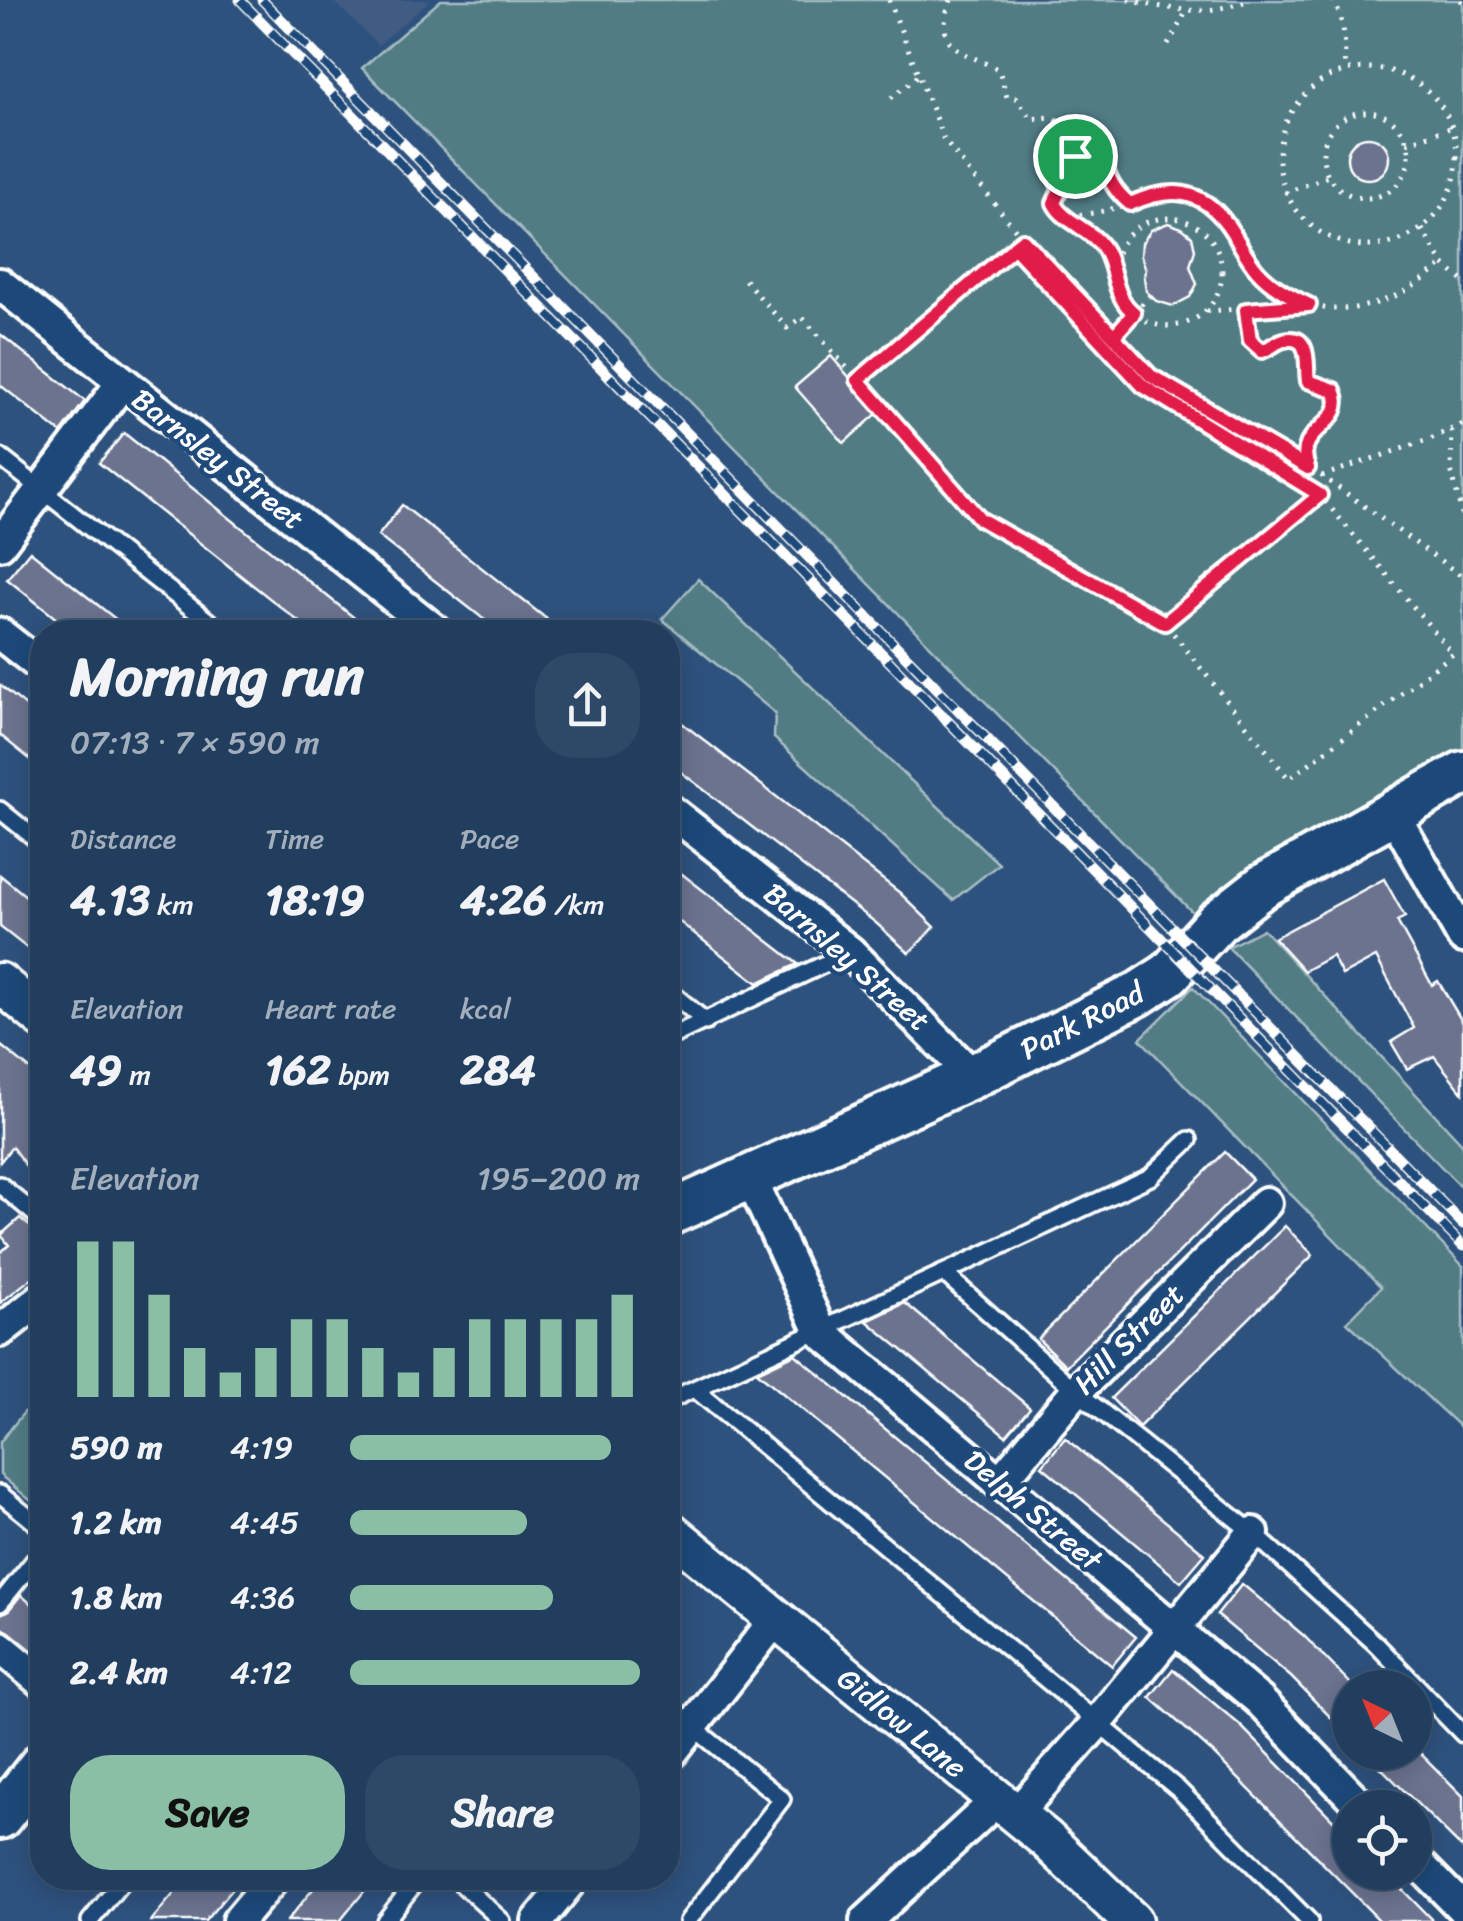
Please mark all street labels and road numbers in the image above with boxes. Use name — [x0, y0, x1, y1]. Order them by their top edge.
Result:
street label: Barnsley Street — [119, 374, 317, 544]
street label: Barnsley Street — [751, 868, 943, 1046]
street label: Park Road — [1010, 966, 1156, 1075]
street label: Hill Street — [1060, 1270, 1198, 1408]
street label: Delph Street — [951, 1435, 1116, 1586]
street label: Gidlow Lane — [825, 1653, 979, 1793]

